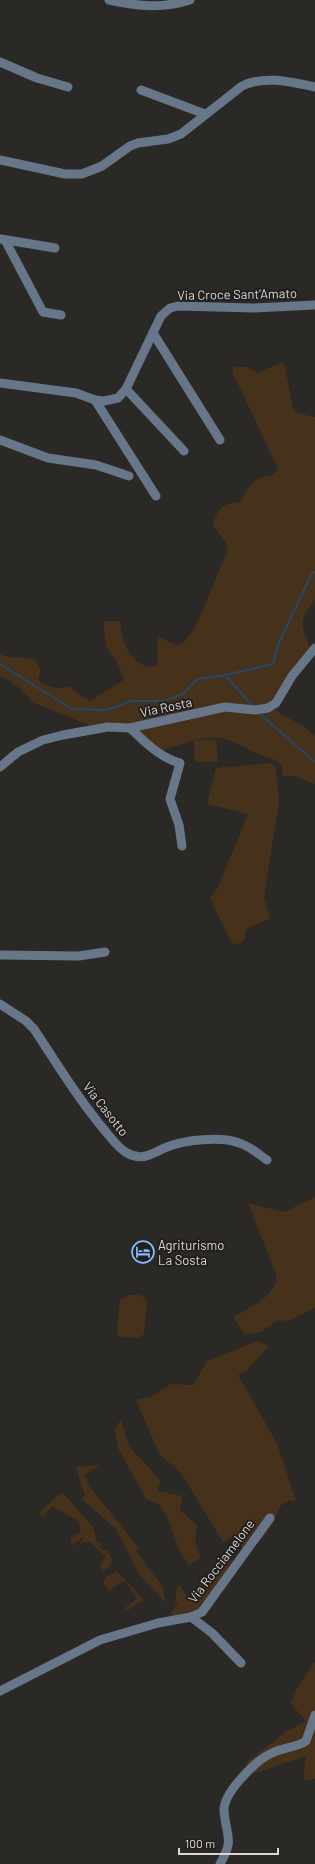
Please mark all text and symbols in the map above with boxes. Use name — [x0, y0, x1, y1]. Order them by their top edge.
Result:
street label: Via Croce Sant'Amato — [177, 285, 297, 303]
street label: Via Rosta — [138, 694, 194, 720]
street label: Via Casotto — [80, 1079, 132, 1139]
place label: Agriturismo La Sosta — [158, 1237, 224, 1268]
hotel icon: Agriturismo La Sosta — [130, 1239, 156, 1265]
street label: Via Rocciamelone — [184, 1516, 258, 1606]
scale bar — [179, 1830, 278, 1856]
text: 100 m — [185, 1836, 215, 1850]

